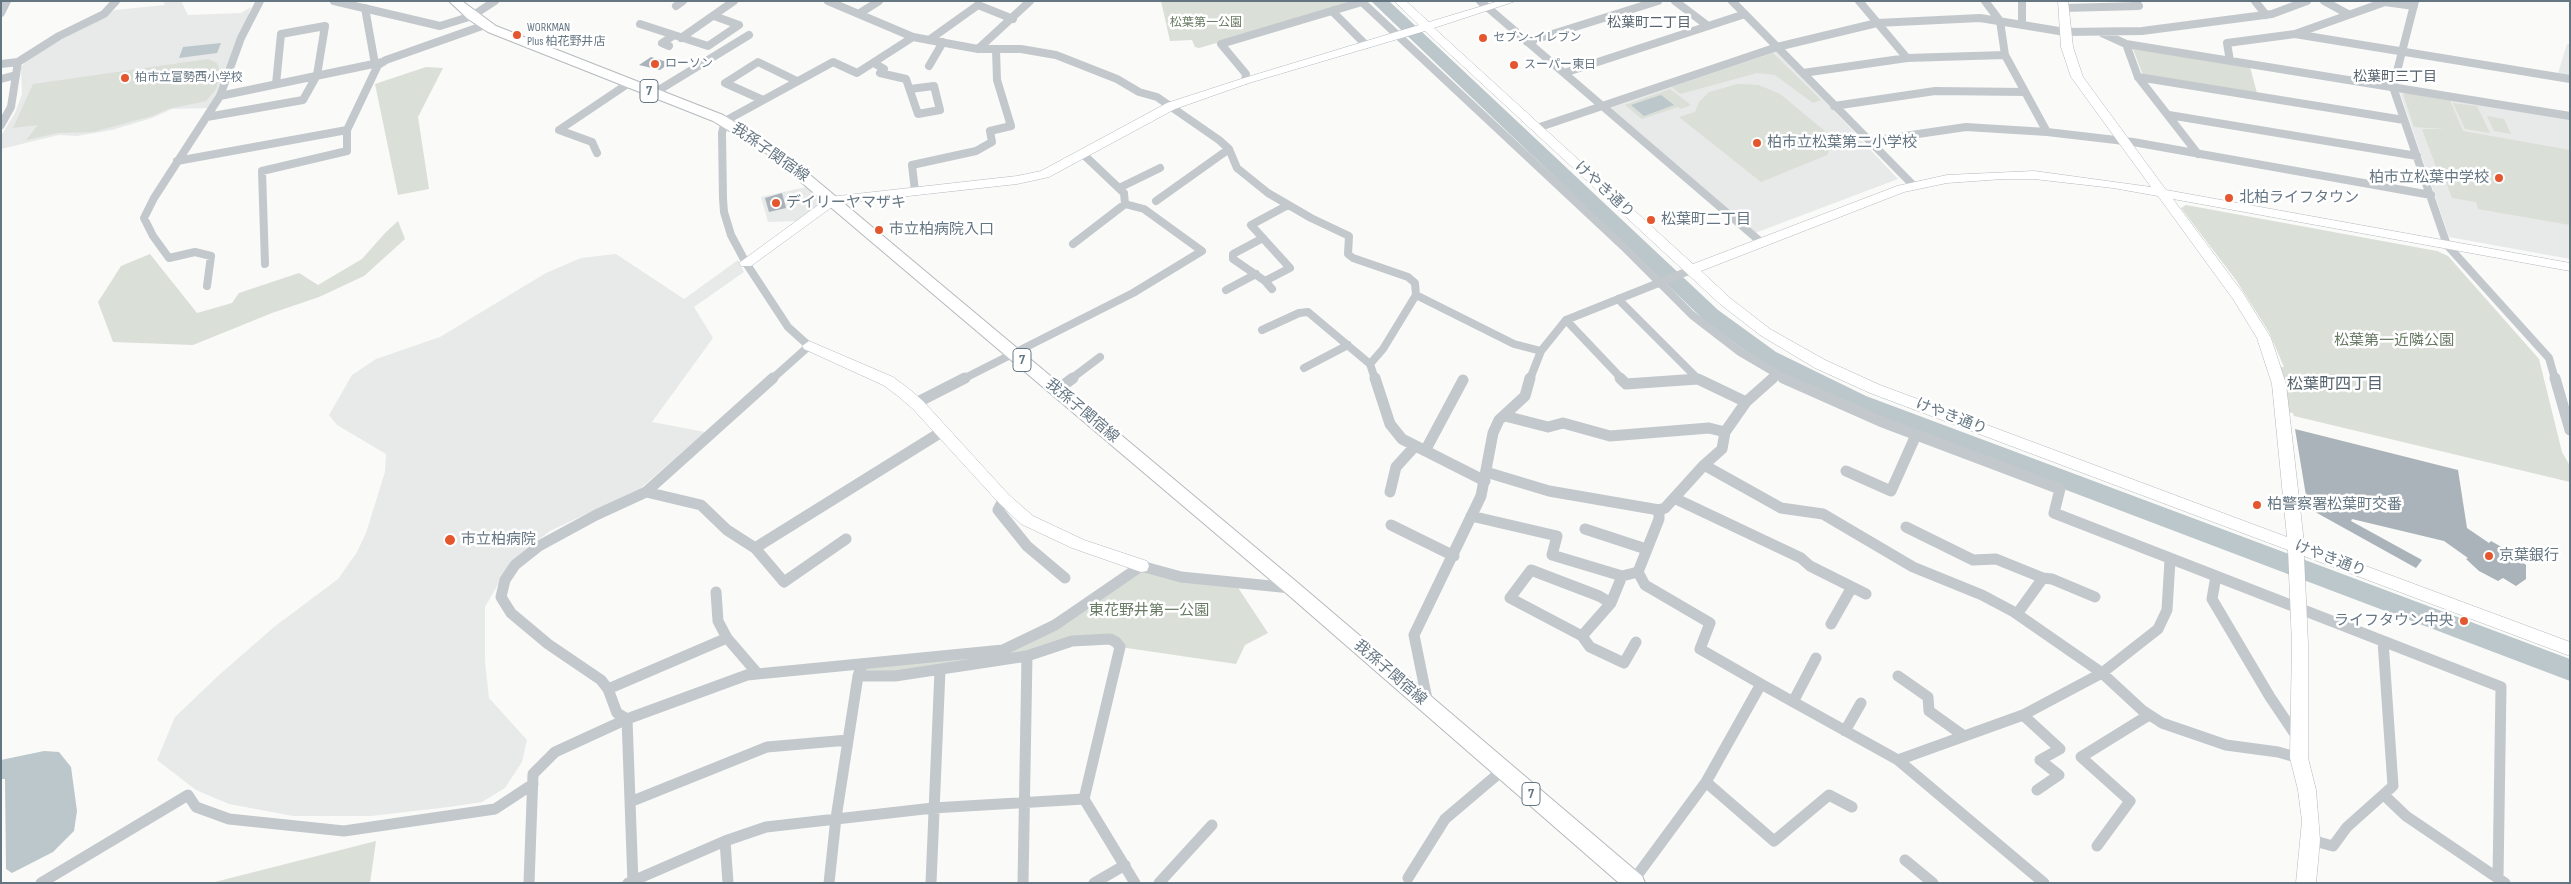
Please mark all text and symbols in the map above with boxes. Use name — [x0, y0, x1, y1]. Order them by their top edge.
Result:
district label: 松葉町二丁目 — [1607, 15, 1691, 31]
park label: 松葉第一公園 — [1170, 16, 1242, 30]
place label: WORKMAN Plus 柏花野井店 — [527, 21, 606, 49]
marker: WORKMAN Plus 柏花野井店 — [511, 29, 523, 41]
place label: セブン-イレブン — [1493, 31, 1581, 45]
marker: セブン-イレブン — [1477, 32, 1489, 44]
place label: ローソン — [665, 57, 713, 71]
marker: ローソン — [649, 58, 661, 70]
place label: スーパー東日 — [1524, 58, 1596, 72]
marker: スーパー東日 — [1508, 59, 1520, 71]
district label: 松葉町三丁目 — [2353, 69, 2437, 85]
place label: 柏市立富勢西小学校 — [135, 71, 243, 85]
marker: 柏市立富勢西小学校 — [119, 72, 131, 84]
road number: 7 — [640, 80, 658, 102]
street label: 我孫子関宿線 — [728, 120, 812, 186]
place label: 柏市立松葉第二小学校 — [1767, 134, 1917, 152]
marker: 柏市立松葉第二小学校 — [1751, 137, 1763, 149]
street label: けやき通り — [1570, 158, 1638, 222]
place label: 柏市立松葉中学校 — [2369, 169, 2489, 187]
marker: 柏市立松葉中学校 — [2493, 172, 2505, 184]
place label: 北柏ライフタウン — [2239, 189, 2359, 207]
marker: 北柏ライフタウン — [2223, 192, 2235, 204]
place label: デイリーヤマザキ — [786, 194, 906, 212]
marker: デイリーヤマザキ — [770, 197, 782, 209]
place label: 松葉町二丁目 — [1661, 211, 1751, 229]
marker: 松葉町二丁目 — [1645, 214, 1657, 226]
place label: 市立柏病院入口 — [889, 221, 994, 239]
marker: 市立柏病院入口 — [873, 224, 885, 236]
park label: 松葉第一近隣公園 — [2334, 332, 2454, 350]
road number: 7 — [1013, 348, 1031, 372]
street label: 我孫子関宿線 — [1042, 375, 1122, 447]
district label: 松葉町四丁目 — [2287, 375, 2383, 395]
street label: けやき通り — [1913, 395, 1989, 439]
place label: 柏警察署松葉町交番 — [2267, 496, 2402, 514]
marker: 柏警察署松葉町交番 — [2251, 499, 2263, 511]
place label: 市立柏病院 — [461, 531, 536, 549]
marker: 市立柏病院 — [443, 533, 457, 547]
street label: けやき通り — [2292, 537, 2368, 581]
place label: 京葉銀行 — [2499, 547, 2559, 565]
marker: 京葉銀行 — [2483, 550, 2495, 562]
park label: 東花野井第一公園 — [1089, 602, 1209, 620]
place label: ライフタウン中央 — [2334, 612, 2454, 630]
marker: ライフタウン中央 — [2458, 615, 2470, 627]
street label: 我孫子関宿線 — [1350, 637, 1430, 709]
road number: 7 — [1522, 782, 1540, 806]

